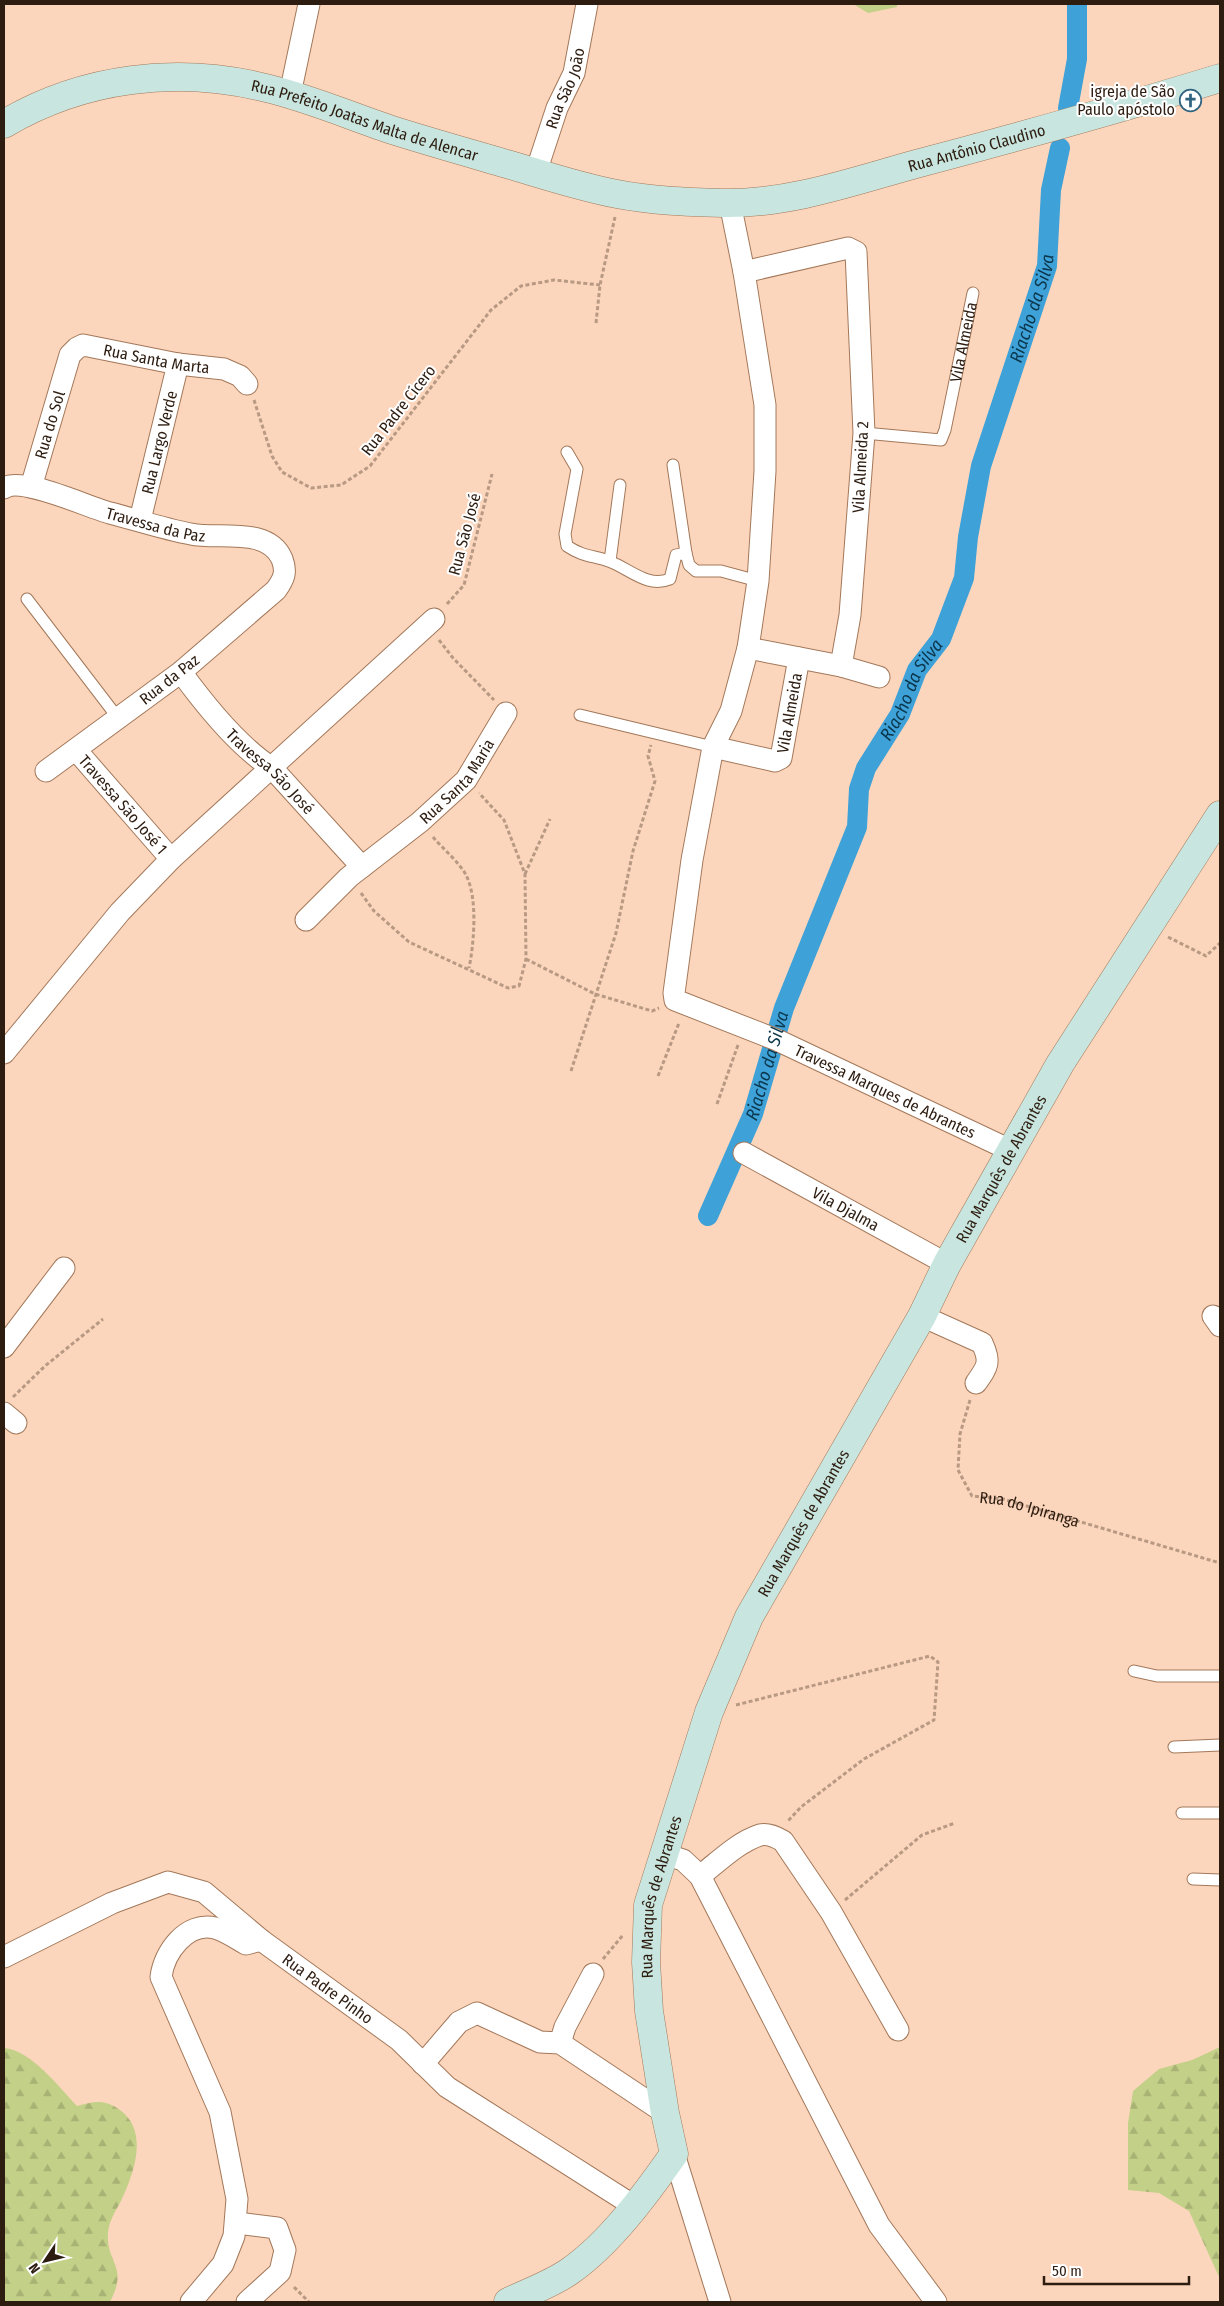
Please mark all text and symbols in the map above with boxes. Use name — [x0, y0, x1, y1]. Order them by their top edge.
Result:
street label: Rua São João — [542, 46, 589, 131]
street label: Rua Prefeito Joatas Malta de Alencar — [249, 76, 481, 165]
place label: igreja de São Paulo apóstolo — [1077, 82, 1175, 119]
church icon: igreja de São Paulo apóstolo — [1179, 88, 1203, 112]
street label: Rua Antônio Claudino — [906, 120, 1048, 176]
water label: Riacho da Silva — [1005, 254, 1059, 365]
street label: Vila Almeida — [946, 300, 981, 384]
street label: Rua Santa Marta — [102, 340, 211, 377]
street label: Rua Padre Cícero — [357, 361, 440, 459]
street label: Rua do Sol — [31, 389, 69, 461]
street label: Rua Largo Verde — [138, 389, 181, 496]
street label: Vila Almeida 2 — [849, 421, 872, 513]
street label: Rua São José — [444, 491, 485, 577]
street label: Travessa da Paz — [104, 503, 206, 546]
water label: Riacho da Silva — [875, 635, 948, 745]
street label: Rua da Paz — [136, 650, 203, 709]
street label: Vila Almeida — [773, 671, 806, 755]
street label: Travessa São José — [222, 725, 318, 818]
street label: Rua Santa Maria — [416, 736, 498, 828]
street label: Travessa São José 1 — [75, 751, 171, 858]
water label: Riacho da Silva — [741, 1008, 794, 1124]
street label: Travessa Marques de Abrantes — [792, 1041, 979, 1142]
street label: Rua Marquês de Abrantes — [952, 1091, 1051, 1246]
street label: Vila Djalma — [809, 1183, 882, 1235]
street label: Rua Marquês de Abrantes — [754, 1446, 853, 1600]
street label: Rua do Ipiranga — [979, 1488, 1082, 1531]
street label: Rua Marquês de Abrantes — [637, 1813, 686, 1979]
street label: Rua Padre Pinho — [279, 1950, 377, 2028]
north arrow — [20, 2236, 70, 2286]
scale bar — [1044, 2254, 1189, 2286]
text: N — [25, 2260, 44, 2276]
text: 50 m — [1052, 2262, 1082, 2280]

